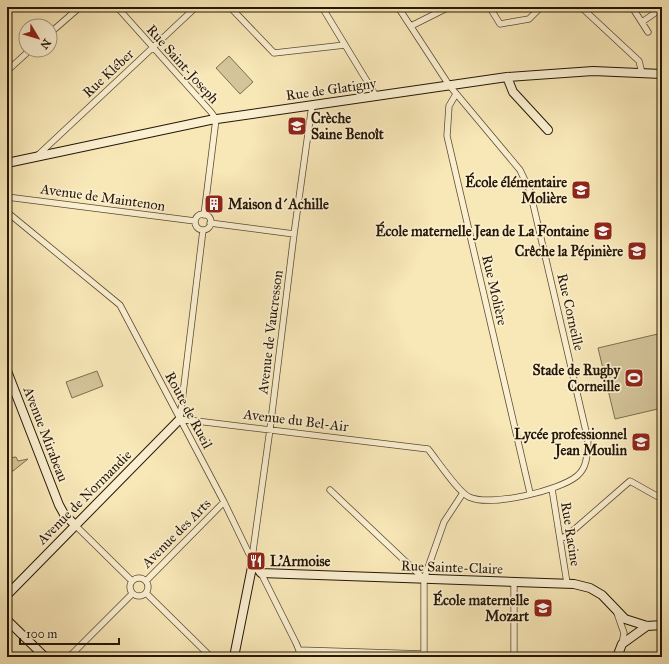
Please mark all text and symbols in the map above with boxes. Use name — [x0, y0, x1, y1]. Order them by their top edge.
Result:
north arrow — [18, 18, 58, 58]
street label: Rue Saint-Joseph — [142, 21, 223, 108]
text: N — [37, 36, 53, 52]
street label: Rue Kléber — [79, 45, 138, 101]
street label: Rue de Glatigny — [285, 75, 378, 104]
place label: Crèche Saine Benoît — [311, 110, 384, 143]
school or university icon: Crèche Saine Benoît — [286, 115, 308, 137]
place label: École élémentaire Molière — [465, 172, 567, 207]
school or university icon: École élémentaire Molière — [570, 179, 592, 201]
street label: Avenue de Maintenon — [39, 180, 167, 215]
building icon: Maison d´Achille — [203, 193, 225, 215]
place label: Maison d´Achille — [228, 196, 329, 213]
school or university icon: École maternelle Jean de La Fontaine — [592, 220, 614, 242]
place label: École maternelle Jean de La Fontaine — [375, 221, 589, 241]
school or university icon: Crêche la Pépinière — [626, 240, 648, 262]
place label: Crêche la Pépinière — [515, 243, 623, 261]
street label: Rue Molière — [478, 253, 511, 327]
street label: Avenue de Vaucresson — [254, 269, 287, 396]
street label: Rue Corneille — [553, 272, 588, 352]
place label: Stade de Rugby Corneille — [532, 362, 621, 395]
sports icon: Stade de Rugby Corneille — [623, 367, 645, 389]
street label: Route de Rueil — [161, 369, 216, 452]
street label: Avenue Mirabeau — [19, 383, 72, 485]
street label: Avenue du Bel-Air — [241, 405, 350, 435]
place label: Lycée professionnel Jean Moulin — [514, 426, 628, 460]
school or university icon: Lycée professionnel Jean Moulin — [630, 431, 652, 453]
street label: Avenue de Normandie — [33, 446, 135, 549]
street label: Avenue des Arts — [138, 495, 214, 572]
street label: Rue Racine — [557, 501, 584, 568]
restaurant icon: L'Armoise — [245, 550, 267, 572]
place label: L'Armoise — [270, 553, 331, 570]
street label: Rue Sainte-Claire — [401, 557, 503, 578]
place label: École maternelle Mozart — [433, 590, 529, 625]
school or university icon: École maternelle Mozart — [532, 597, 554, 619]
scale bar — [20, 620, 119, 646]
text: 100 m — [26, 627, 57, 641]

